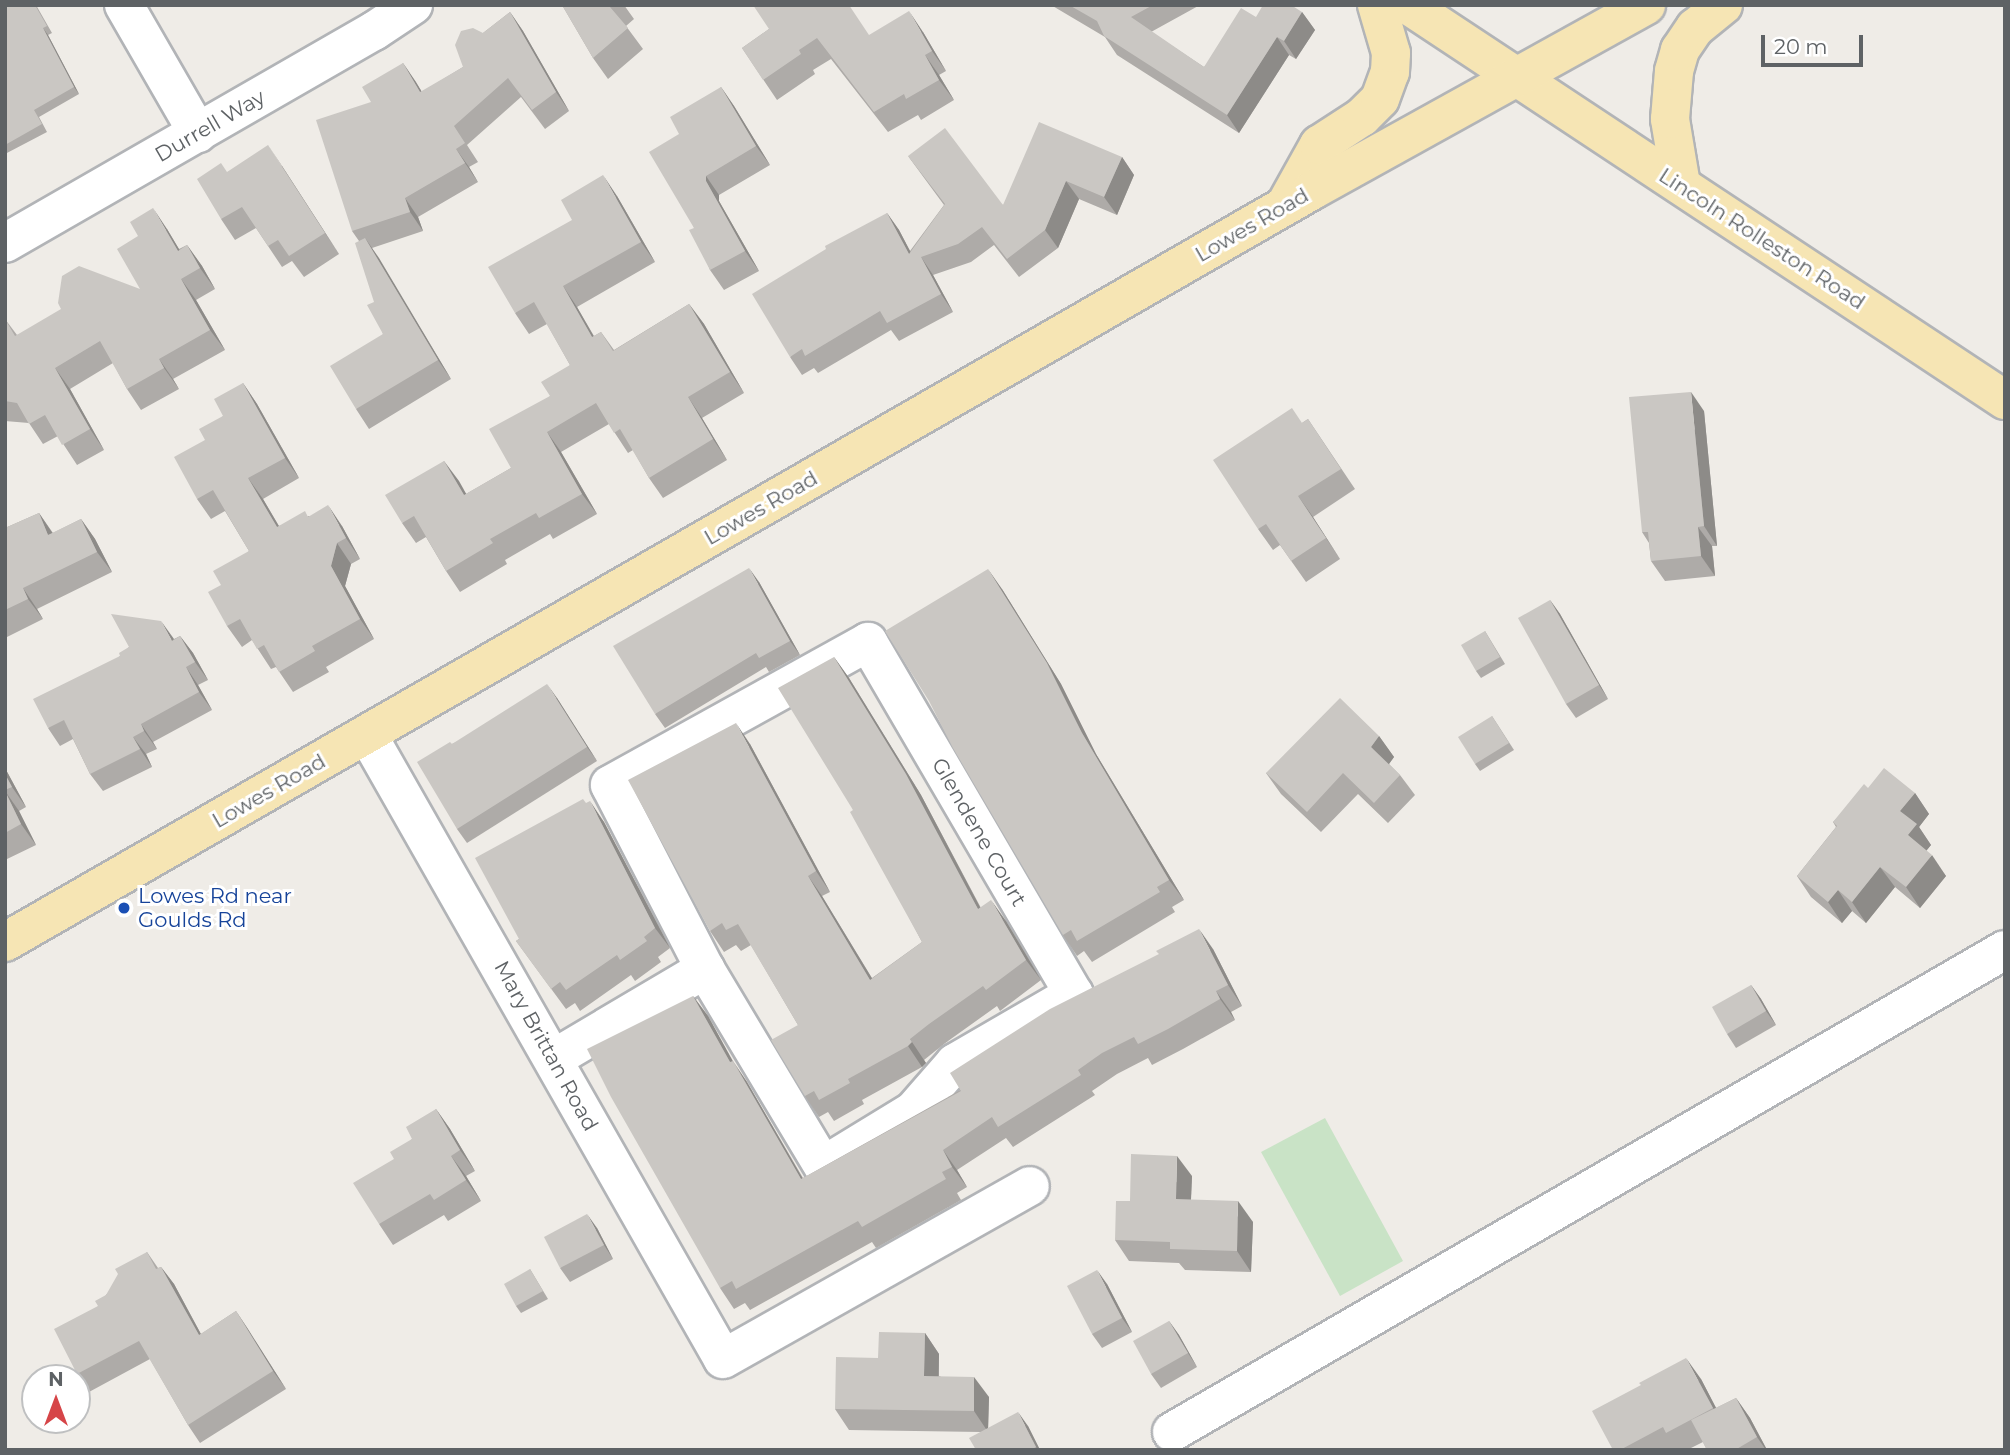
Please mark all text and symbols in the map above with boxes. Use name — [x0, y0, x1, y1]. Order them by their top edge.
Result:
scale bar — [1765, 21, 1867, 65]
text: 20 m — [1774, 34, 1828, 59]
street label: Durrell Way — [150, 84, 270, 168]
street label: Lincoln Rolleston Road — [1654, 163, 1870, 315]
street label: Lowes Road — [1191, 182, 1313, 268]
street label: Lowes Road — [700, 465, 822, 551]
street label: Lowes Road — [208, 748, 330, 834]
street label: Glendene Court — [926, 753, 1032, 911]
place label: Lowes Rd near Goulds Rd — [138, 883, 292, 933]
marker: Lowes Rd near Goulds Rd — [116, 900, 132, 916]
street label: Mary Brittan Road — [489, 957, 603, 1135]
north arrow — [21, 1364, 91, 1434]
text: N — [48, 1368, 64, 1391]

